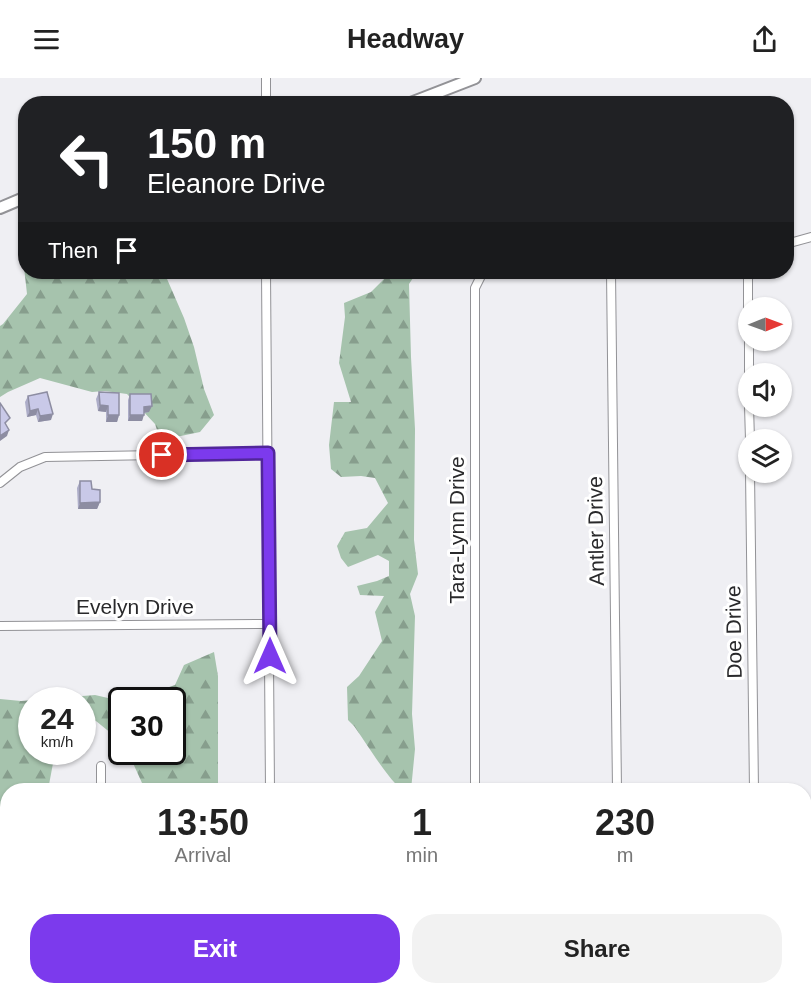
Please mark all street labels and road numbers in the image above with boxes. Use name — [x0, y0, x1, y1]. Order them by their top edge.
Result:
street label: Tara-Lynn Drive — [445, 456, 468, 604]
street label: Antler Drive — [583, 476, 608, 586]
street label: Doe Drive — [721, 585, 746, 679]
street label: Evelyn Drive — [76, 595, 194, 618]

